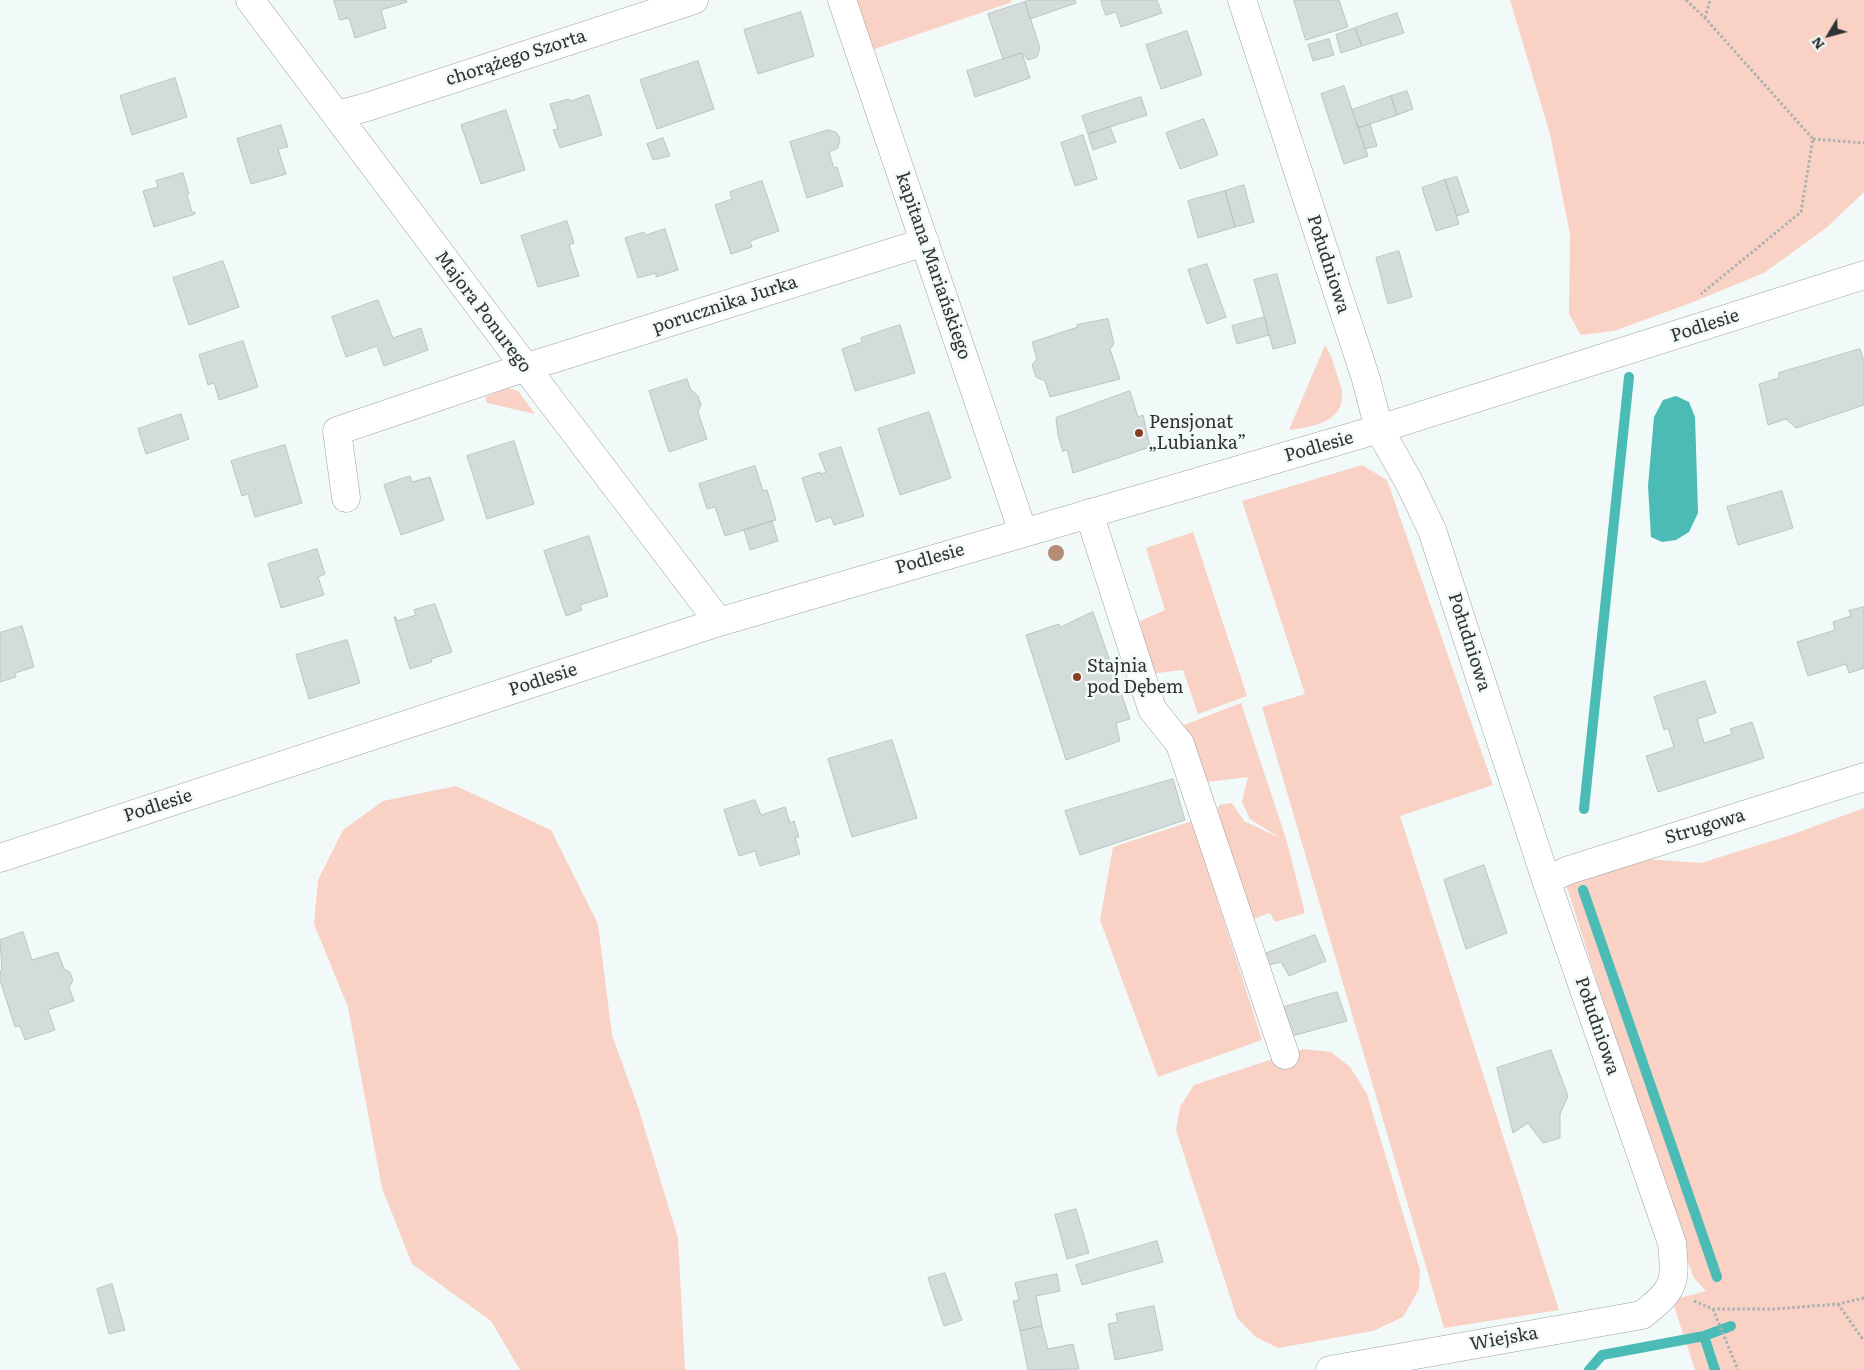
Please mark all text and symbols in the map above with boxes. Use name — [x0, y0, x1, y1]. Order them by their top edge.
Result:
north arrow — [1804, 10, 1854, 60]
street label: chorążego Szorta — [443, 25, 589, 91]
text: N — [1805, 33, 1829, 55]
street label: kapitana Mariańskiego — [891, 170, 975, 362]
street label: Południowa — [1302, 212, 1354, 316]
street label: Majora Ponurego — [430, 247, 536, 377]
street label: porucznika Jurka — [650, 271, 800, 339]
street label: Podlesie — [1668, 305, 1742, 347]
place label: Pensjonat „Lubianka” — [1149, 412, 1246, 454]
marker: Pensjonat „Lubianka” — [1133, 427, 1145, 439]
street label: Podlesie — [1282, 427, 1356, 467]
street label: Podlesie — [893, 539, 967, 579]
street label: Południowa — [1443, 590, 1495, 694]
place label: Stajnia pod Dębem — [1087, 656, 1183, 699]
street label: Podlesie — [506, 659, 580, 701]
marker: Stajnia pod Dębem — [1071, 671, 1083, 683]
street label: Podlesie — [121, 785, 195, 827]
street label: Strugowa — [1662, 805, 1748, 849]
street label: Południowa — [1570, 974, 1624, 1078]
street label: Wiejska — [1468, 1322, 1540, 1356]

